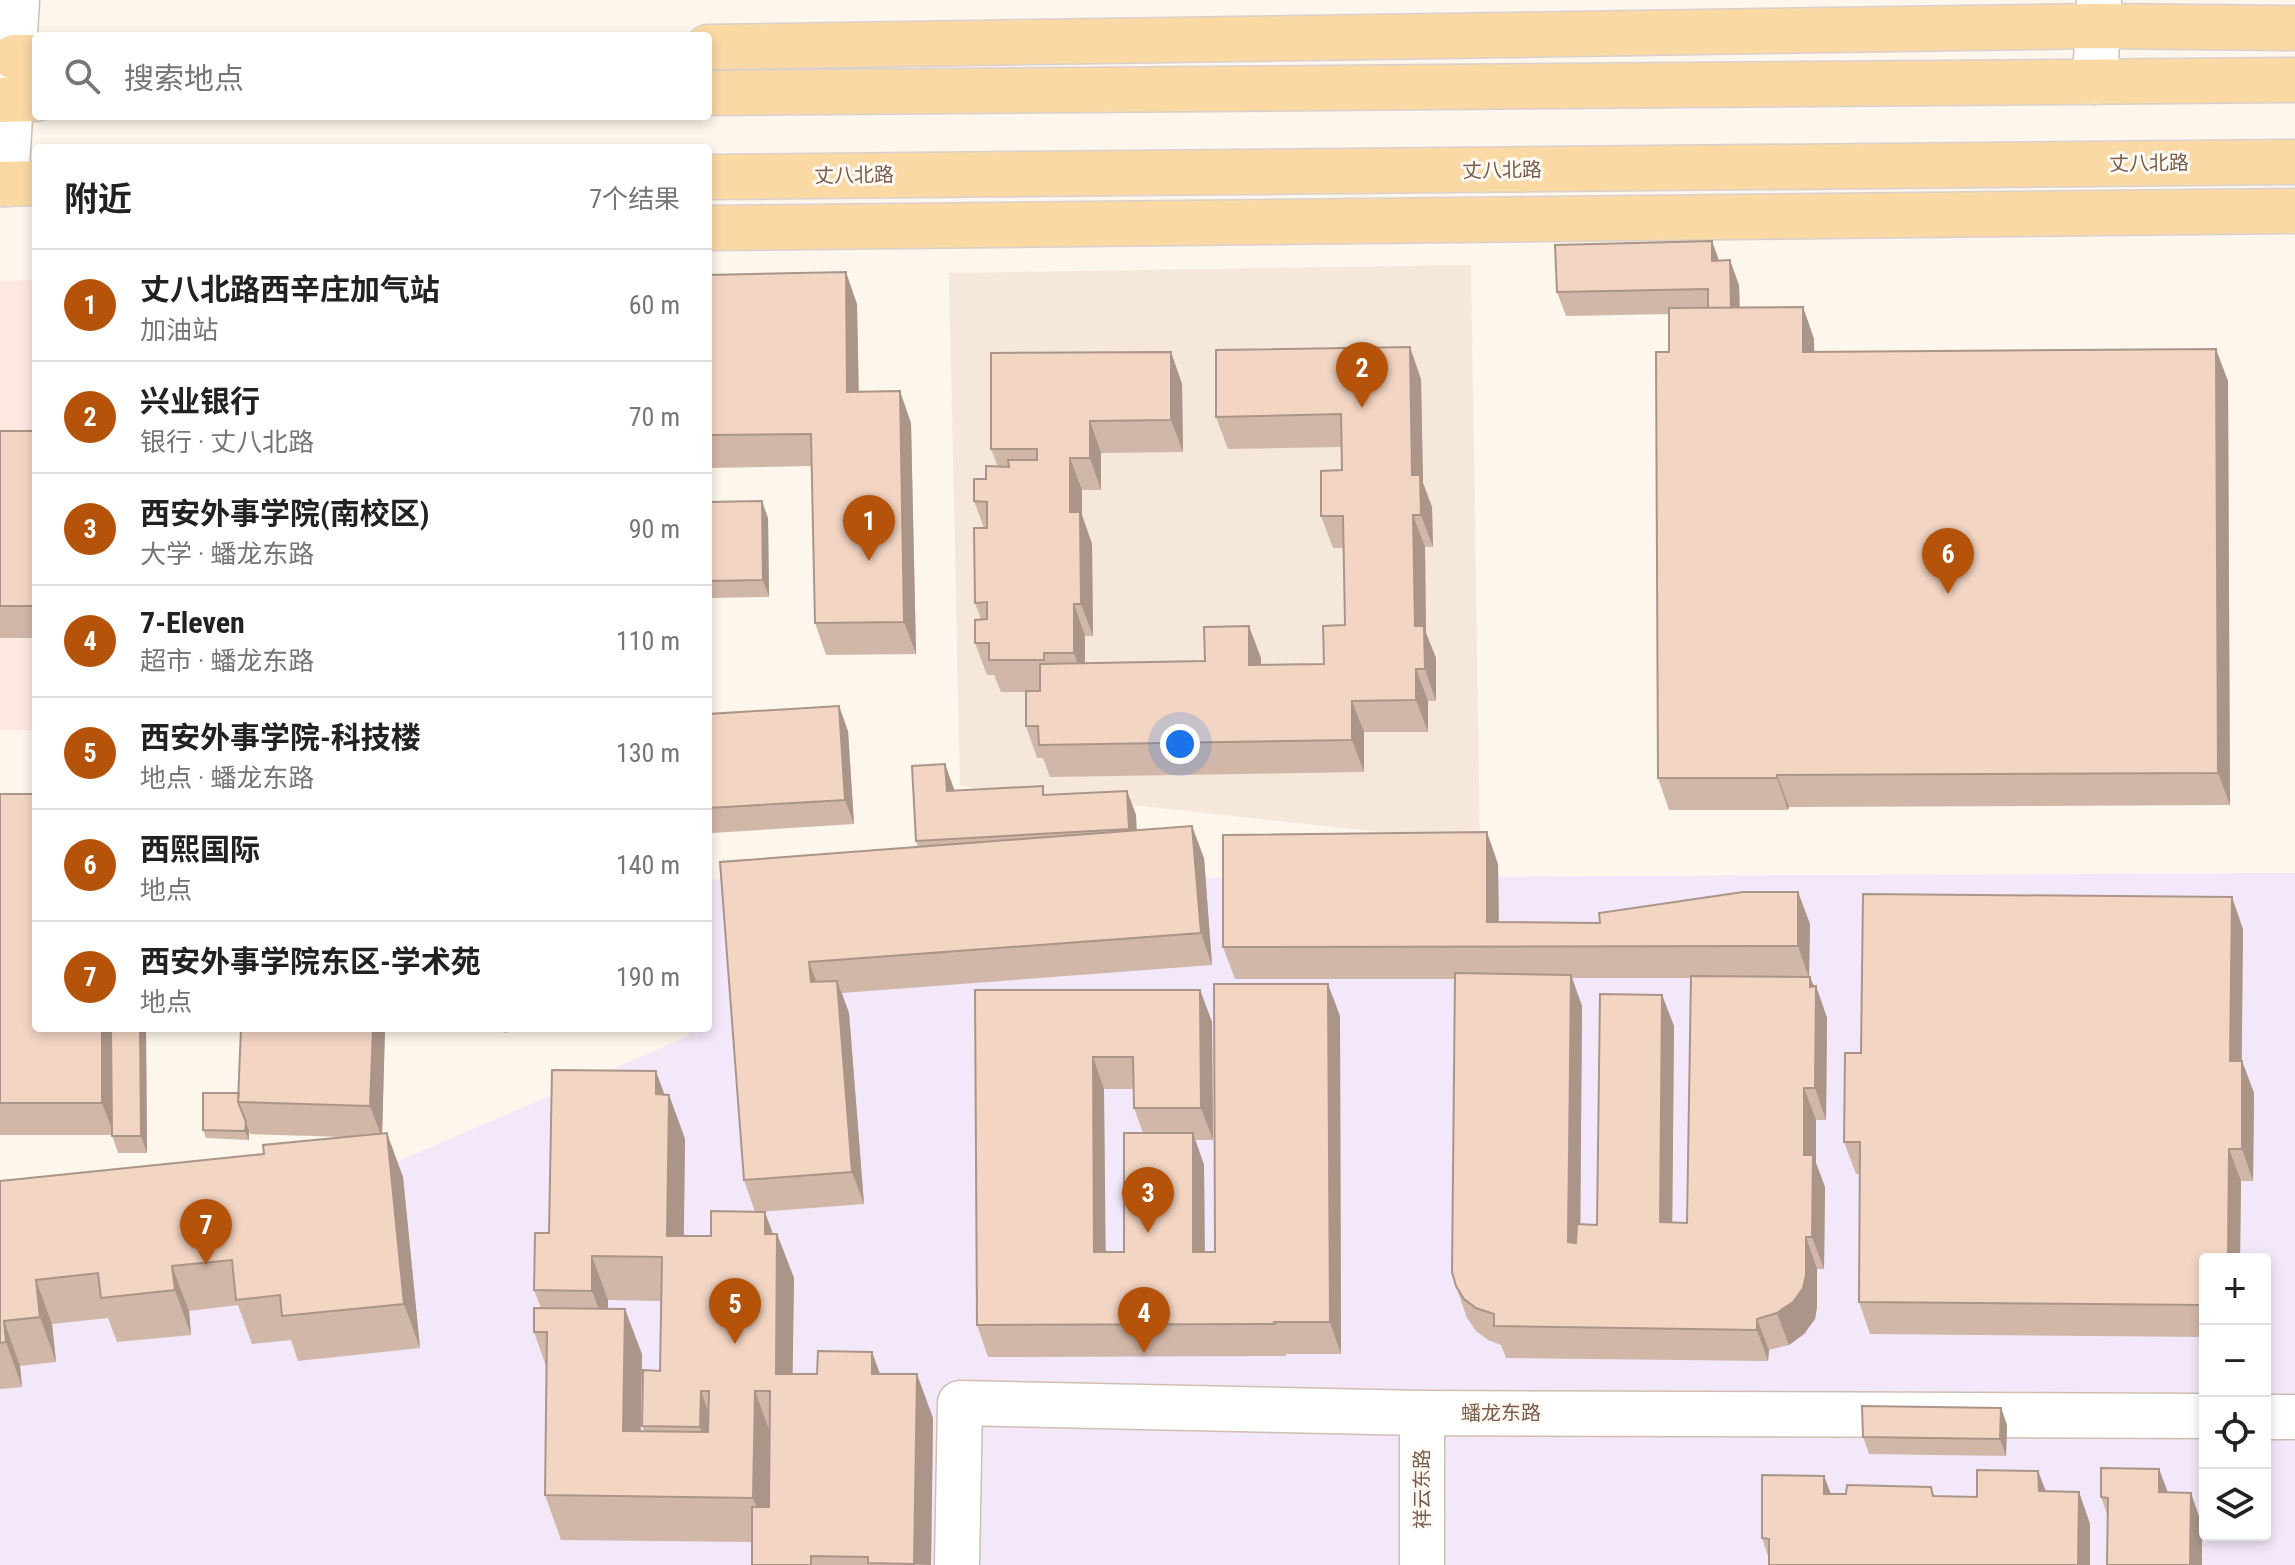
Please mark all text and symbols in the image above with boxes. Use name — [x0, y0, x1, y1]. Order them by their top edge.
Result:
search box — [32, 32, 712, 120]
icon: search — [60, 54, 104, 98]
text: 搜索地点 — [124, 61, 244, 96]
street label: 丈八北路 — [2109, 150, 2189, 176]
street label: 丈八北路 — [1462, 157, 1542, 183]
street label: 丈八北路 — [814, 162, 894, 188]
text: 附近 — [64, 179, 132, 219]
text: 7个结果 — [589, 184, 680, 214]
text: 丈八北路西辛庄加气站 — [140, 272, 440, 307]
text: 1 — [83, 290, 97, 320]
text: 60 m — [629, 290, 680, 320]
text: 加油站 — [140, 315, 218, 345]
pin: 2 — [1336, 342, 1388, 408]
text: 兴业银行 — [140, 384, 260, 419]
text: 2 — [83, 402, 97, 432]
text: 70 m — [629, 402, 680, 432]
text: 银行 · 丈八北路 — [140, 427, 314, 457]
pin: 1 — [843, 495, 895, 561]
text: 西安外事学院(南校区) — [140, 496, 429, 531]
text: 3 — [83, 514, 97, 544]
text: 90 m — [629, 514, 680, 544]
pin: 6 — [1922, 528, 1974, 594]
text: 大学 · 蟠龙东路 — [140, 539, 314, 569]
text: 7-Eleven — [140, 605, 245, 640]
text: 4 — [83, 626, 97, 656]
text: 110 m — [616, 626, 680, 656]
text: 超市 · 蟠龙东路 — [140, 646, 314, 676]
text: 西安外事学院-科技楼 — [140, 720, 421, 755]
your location — [1160, 724, 1200, 764]
text: 5 — [83, 738, 97, 768]
text: 130 m — [616, 738, 680, 768]
text: 地点 · 蟠龙东路 — [140, 763, 314, 793]
text: 西熙国际 — [140, 832, 260, 867]
text: 6 — [83, 850, 97, 880]
text: 140 m — [616, 850, 680, 880]
text: 地点 — [140, 875, 192, 905]
text: 西安外事学院东区-学术苑 — [140, 944, 481, 979]
text: 7 — [83, 962, 97, 992]
text: 190 m — [616, 962, 680, 992]
text: 地点 — [140, 987, 192, 1017]
pin: 3 — [1122, 1167, 1174, 1233]
pin: 7 — [180, 1199, 232, 1265]
map controls — [2199, 1253, 2271, 1541]
button: + — [2199, 1253, 2271, 1325]
pin: 5 — [709, 1278, 761, 1344]
pin: 4 — [1118, 1287, 1170, 1353]
button: − — [2199, 1325, 2271, 1397]
button: locate — [2199, 1397, 2271, 1469]
street label: 蟠龙东路 — [1461, 1401, 1541, 1425]
street label: 祥云东路 — [1410, 1449, 1434, 1529]
button: layers — [2199, 1469, 2271, 1541]

